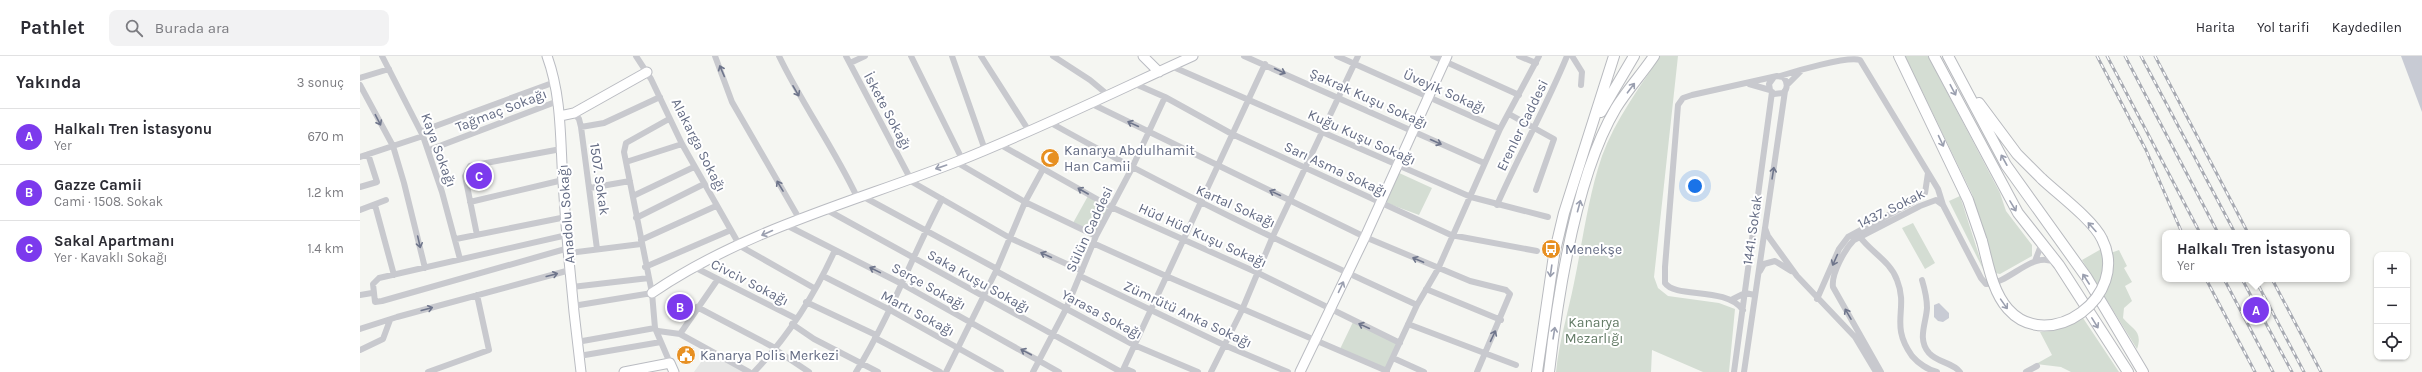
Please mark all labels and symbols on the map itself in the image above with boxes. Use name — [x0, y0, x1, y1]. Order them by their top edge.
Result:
one-way arrow — [718, 65, 725, 77]
street label: Şakrak Kuşu Sokağı — [1307, 65, 1431, 132]
street label: Üveyik Sokağı — [1401, 66, 1489, 117]
one-way arrow — [1274, 68, 1286, 75]
street label: İskete Sokağı — [860, 69, 915, 153]
street label: Erenler Caddesi — [1493, 77, 1552, 174]
one-way arrow — [1627, 83, 1635, 94]
one-way arrow — [1949, 84, 1957, 96]
street label: Tağmaç Sokağı — [453, 85, 549, 136]
one-way arrow — [793, 85, 801, 97]
street label: Alakarga Sokağı — [668, 96, 729, 195]
street label: Kuğu Kuşu Sokağı — [1305, 106, 1419, 169]
street label: Kaya Sokağı — [417, 111, 460, 190]
one-way arrow — [375, 114, 382, 126]
one-way arrow — [1127, 120, 1139, 127]
one-way arrow — [1938, 135, 1945, 147]
street label: Sarı Asma Sokağı — [1281, 138, 1390, 201]
one-way arrow — [1430, 139, 1442, 146]
street label: 1507. Sokak — [586, 142, 613, 216]
place label: Kanarya Abdulhamit Han Camii — [1064, 142, 1195, 175]
mosque icon: Kanarya Abdulhamit Han Camii — [1039, 147, 1061, 169]
one-way arrow — [2000, 155, 2008, 167]
pin: C — [466, 161, 492, 191]
street label: Anadolu Sokağı — [555, 164, 578, 264]
one-way arrow — [934, 164, 947, 171]
one-way arrow — [1769, 167, 1777, 180]
your location — [1685, 176, 1705, 196]
one-way arrow — [776, 181, 784, 192]
street label: Kartal Sokağı — [1193, 181, 1278, 232]
street label: Sülün Caddesi — [1062, 184, 1117, 275]
street label: 1437. Sokak — [1855, 185, 1928, 232]
one-way arrow — [1077, 187, 1089, 195]
one-way arrow — [1269, 189, 1281, 196]
street label: 1441. Sokak — [1739, 194, 1766, 266]
street label: Hüd Hüd Kuşu Sokağı — [1136, 199, 1270, 271]
one-way arrow — [2010, 199, 2018, 211]
one-way arrow — [1576, 200, 1583, 213]
one-way arrow — [2088, 222, 2097, 232]
one-way arrow — [761, 230, 773, 237]
one-way arrow — [415, 235, 423, 248]
bus stop icon: Menekşe — [1540, 238, 1562, 260]
place label: Menekşe — [1565, 241, 1622, 258]
street label: Saka Kuşu Sokağı — [924, 246, 1033, 317]
one-way arrow — [1041, 251, 1053, 258]
one-way arrow — [1831, 253, 1838, 265]
street label: Civciv Sokağı — [708, 255, 792, 309]
one-way arrow — [1412, 256, 1424, 264]
street label: Serçe Sokağı — [889, 259, 969, 314]
one-way arrow — [1547, 264, 1555, 277]
one-way arrow — [869, 266, 881, 273]
one-way arrow — [546, 271, 559, 278]
one-way arrow — [2082, 273, 2091, 284]
street label: Zümrütü Anka Sokağı — [1121, 277, 1255, 352]
one-way arrow — [1338, 281, 1345, 293]
street label: Yarasa Sokağı — [1058, 286, 1145, 343]
street label: Martı Sokağı — [878, 287, 958, 340]
pin: B — [667, 292, 693, 322]
pin: A — [2243, 295, 2269, 325]
one-way arrow — [2000, 298, 2008, 309]
one-way arrow — [420, 304, 433, 312]
one-way arrow — [1844, 308, 1852, 320]
park label: Kanarya Mezarlığı — [1565, 314, 1623, 347]
one-way arrow — [2092, 317, 2100, 329]
one-way arrow — [1359, 322, 1371, 329]
one-way arrow — [1550, 327, 1558, 340]
one-way arrow — [1490, 331, 1497, 343]
public building icon: Kanarya Polis Merkezi — [675, 344, 697, 366]
place label: Kanarya Polis Merkezi — [700, 347, 839, 364]
one-way arrow — [1020, 348, 1032, 356]

